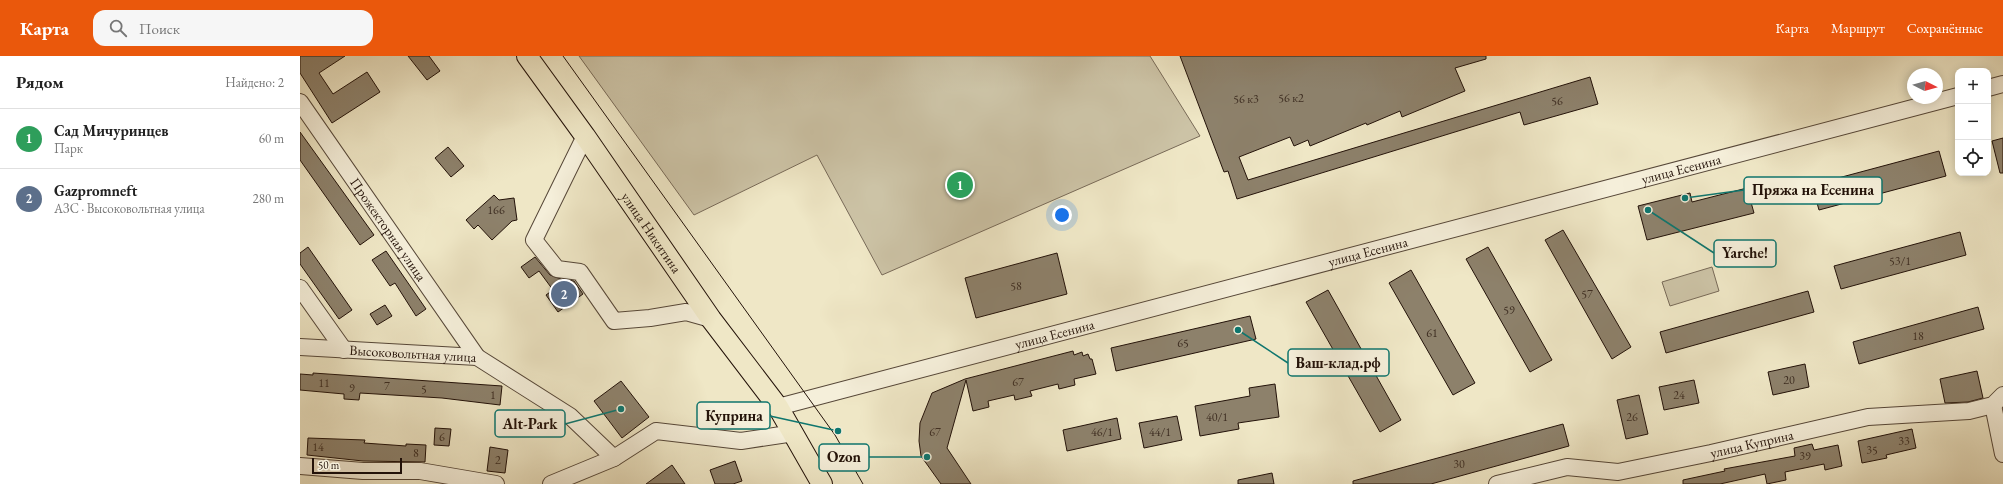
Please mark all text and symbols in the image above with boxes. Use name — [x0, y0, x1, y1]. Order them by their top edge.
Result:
search box — [93, 10, 373, 46]
text: Карта — [20, 16, 69, 41]
icon: search — [107, 17, 129, 39]
text: Поиск — [139, 19, 180, 38]
text: Карта — [1776, 19, 1809, 37]
text: Маршрут — [1831, 19, 1885, 37]
text: Сохранённые — [1907, 19, 1983, 37]
north arrow — [1907, 68, 1943, 104]
map controls — [1955, 68, 1991, 176]
button: + — [1955, 68, 1991, 104]
text: Рядом — [16, 71, 64, 93]
text: Найдено: 2 — [225, 74, 284, 91]
house number: 56 к2 — [1278, 90, 1304, 106]
house number: 56 к3 — [1233, 91, 1259, 107]
house number: 56 — [1551, 93, 1563, 109]
button: − — [1955, 104, 1991, 140]
text: Сад Мичуринцев — [54, 121, 169, 140]
text: 1 — [26, 130, 32, 147]
text: 60 m — [259, 130, 284, 147]
text: Парк — [54, 140, 83, 157]
button: locate — [1955, 140, 1991, 176]
street label: улица Есенина — [1639, 150, 1723, 188]
pin: 1 — [947, 170, 973, 200]
street label: Прожекторная улица — [346, 174, 431, 285]
callout: Пряжа на Есенина — [1744, 177, 1882, 204]
text: Пряжа на Есенина — [1752, 180, 1874, 199]
text: Gazpromneft — [54, 181, 137, 200]
street label: улица Никитина — [617, 189, 686, 277]
text: 2 — [26, 190, 32, 207]
text: 280 m — [253, 190, 284, 207]
text: АЗС · Высоковольтная улица — [54, 200, 205, 217]
house number: 166 — [487, 202, 505, 218]
your location — [1052, 205, 1072, 225]
street label: улица Есенина — [1326, 232, 1410, 271]
callout: Yarche! — [1714, 240, 1776, 267]
text: Yarche! — [1722, 243, 1768, 262]
house number: 53/1 — [1889, 253, 1911, 269]
house number: 58 — [1010, 278, 1022, 294]
pin: 2 — [551, 279, 577, 309]
house number: 57 — [1581, 286, 1593, 302]
house number: 59 — [1503, 302, 1515, 318]
street label: улица Есенина — [1013, 315, 1097, 353]
house number: 61 — [1426, 325, 1438, 341]
house number: 18 — [1912, 328, 1924, 344]
house number: 65 — [1177, 335, 1189, 351]
street label: Высоковольтная улица — [349, 341, 477, 366]
callout: Ваш-клад.рф — [1288, 349, 1389, 376]
text: Ваш-клад.рф — [1296, 353, 1380, 372]
house number: 20 — [1783, 372, 1795, 388]
house number: 67 — [1012, 374, 1024, 390]
house number: 11 — [318, 375, 330, 391]
house number: 7 — [384, 378, 390, 394]
house number: 9 — [349, 380, 355, 396]
house number: 5 — [421, 381, 427, 397]
house number: 1 — [490, 387, 496, 403]
house number: 24 — [1673, 387, 1685, 403]
callout: Куприна — [697, 402, 770, 429]
text: Куприна — [705, 406, 763, 425]
house number: 40/1 — [1206, 409, 1228, 425]
house number: 26 — [1626, 409, 1638, 425]
callout: Alt-Park — [495, 410, 565, 437]
text: Alt-Park — [502, 414, 558, 433]
house number: 67 — [929, 424, 941, 440]
house number: 46/1 — [1091, 424, 1113, 440]
house number: 44/1 — [1149, 424, 1171, 440]
street label: улица Куприна — [1708, 425, 1796, 462]
house number: 6 — [439, 429, 445, 445]
house number: 33 — [1898, 433, 1910, 449]
house number: 14 — [312, 439, 324, 455]
house number: 35 — [1866, 442, 1878, 458]
callout: Ozon — [819, 444, 869, 471]
house number: 8 — [413, 445, 419, 461]
text: Ozon — [827, 447, 862, 466]
house number: 39 — [1799, 448, 1811, 464]
house number: 2 — [495, 452, 501, 468]
scale bar — [312, 456, 402, 475]
house number: 30 — [1453, 456, 1465, 472]
text: 50 m — [318, 458, 339, 472]

